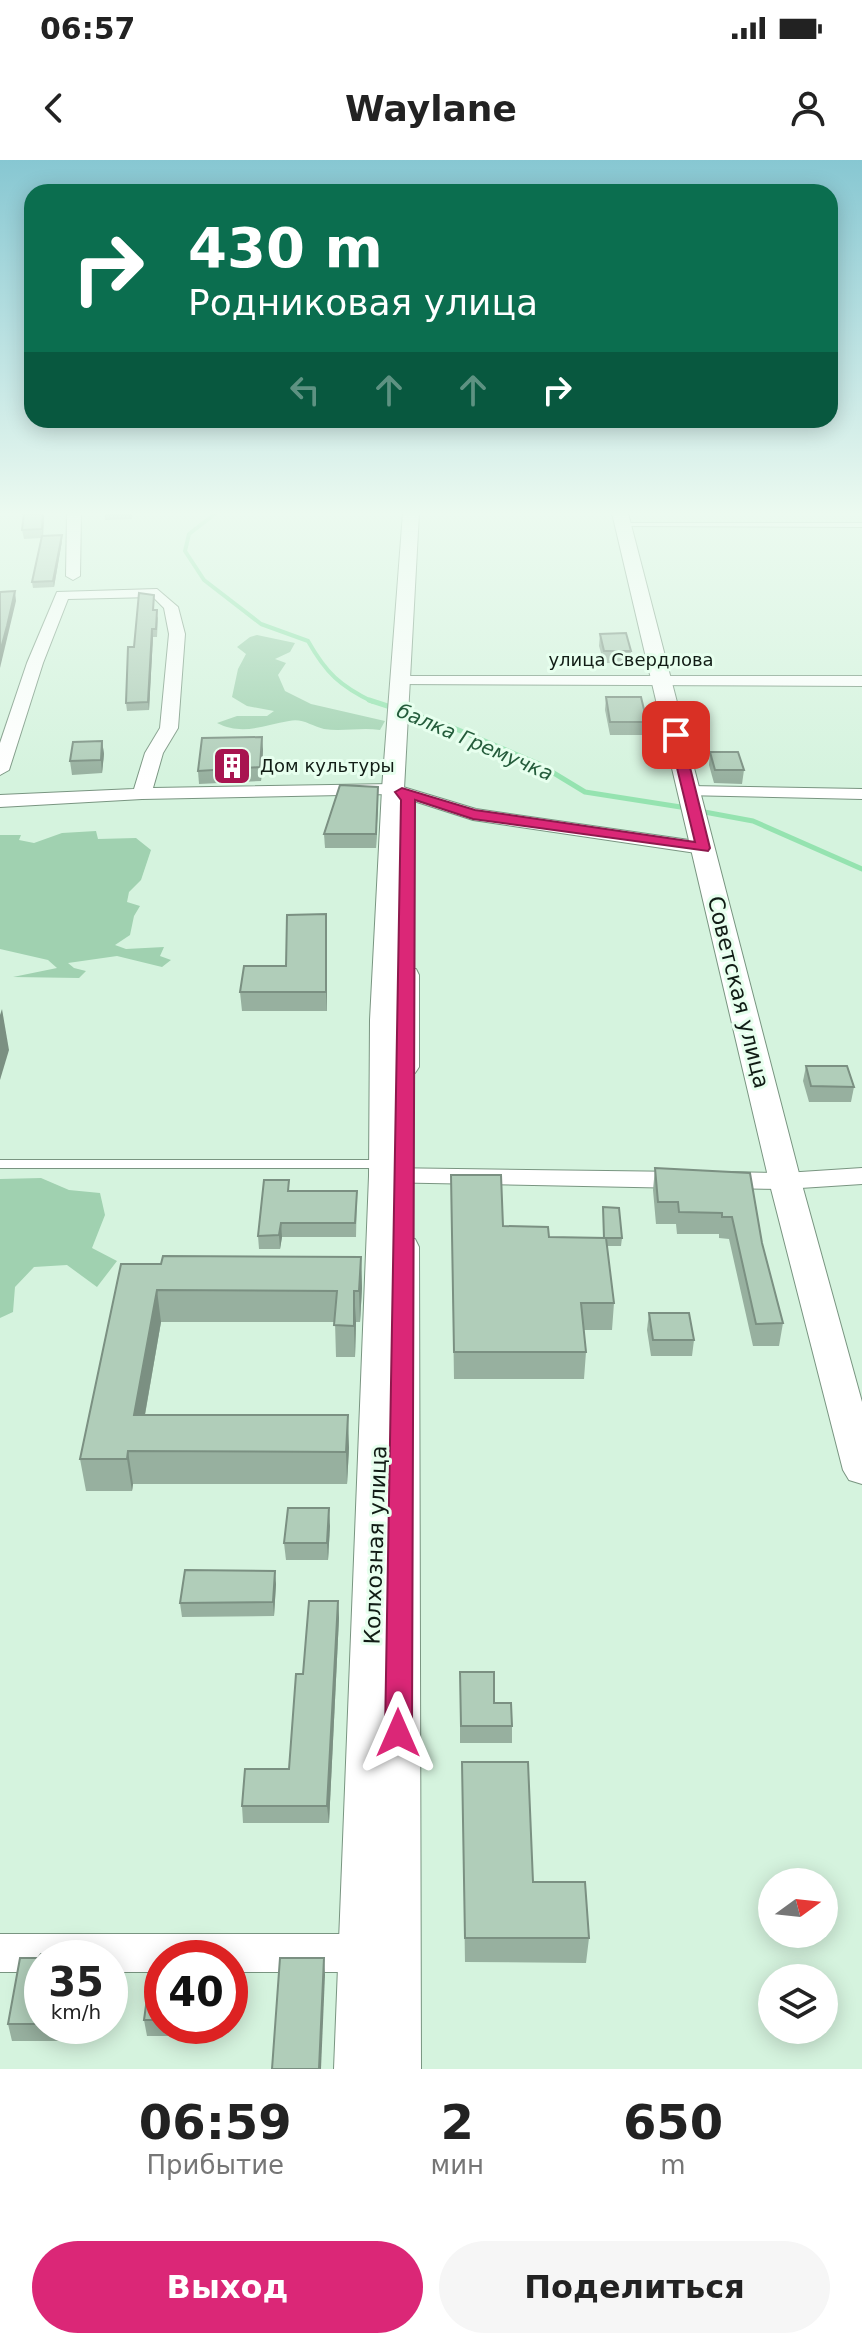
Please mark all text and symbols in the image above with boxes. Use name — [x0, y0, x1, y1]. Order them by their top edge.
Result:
text: 06:57 — [40, 11, 136, 46]
icon: back — [32, 86, 76, 130]
icon: person — [786, 86, 830, 130]
text: Waylane — [345, 88, 517, 129]
text: 430 m — [188, 215, 383, 280]
icon: right — [56, 216, 160, 320]
text: Родниковая улица — [188, 282, 538, 323]
icon: left — [283, 368, 327, 412]
icon: ahead — [367, 368, 411, 412]
icon: ahead — [451, 368, 495, 412]
icon: right — [535, 368, 579, 412]
street label: улица Свердлова — [548, 649, 714, 670]
water label: балка Гремучка — [393, 698, 557, 786]
pin — [642, 701, 710, 769]
icon: arrive — [654, 713, 698, 757]
building icon: Дом культуры — [211, 745, 253, 787]
place label: Дом культуры — [260, 755, 395, 776]
street label: Советская улица — [703, 893, 774, 1091]
street label: Колхозная улица — [360, 1445, 391, 1645]
position arrow — [356, 1691, 440, 1775]
north arrow — [758, 1868, 838, 1948]
map controls — [758, 1868, 838, 2044]
speed limit sign: 40 — [144, 1940, 248, 2044]
text: 35 — [48, 1959, 104, 2005]
button: layers — [758, 1964, 838, 2044]
text: km/h — [51, 2000, 101, 2024]
text: 06:59 — [139, 2094, 292, 2150]
text: 2 — [441, 2094, 474, 2150]
text: 650 — [623, 2094, 723, 2150]
text: Прибытие — [146, 2150, 284, 2180]
text: мин — [431, 2150, 484, 2180]
text: m — [660, 2150, 686, 2180]
button: Выход — [32, 2241, 423, 2333]
button: Поделиться — [439, 2241, 830, 2333]

